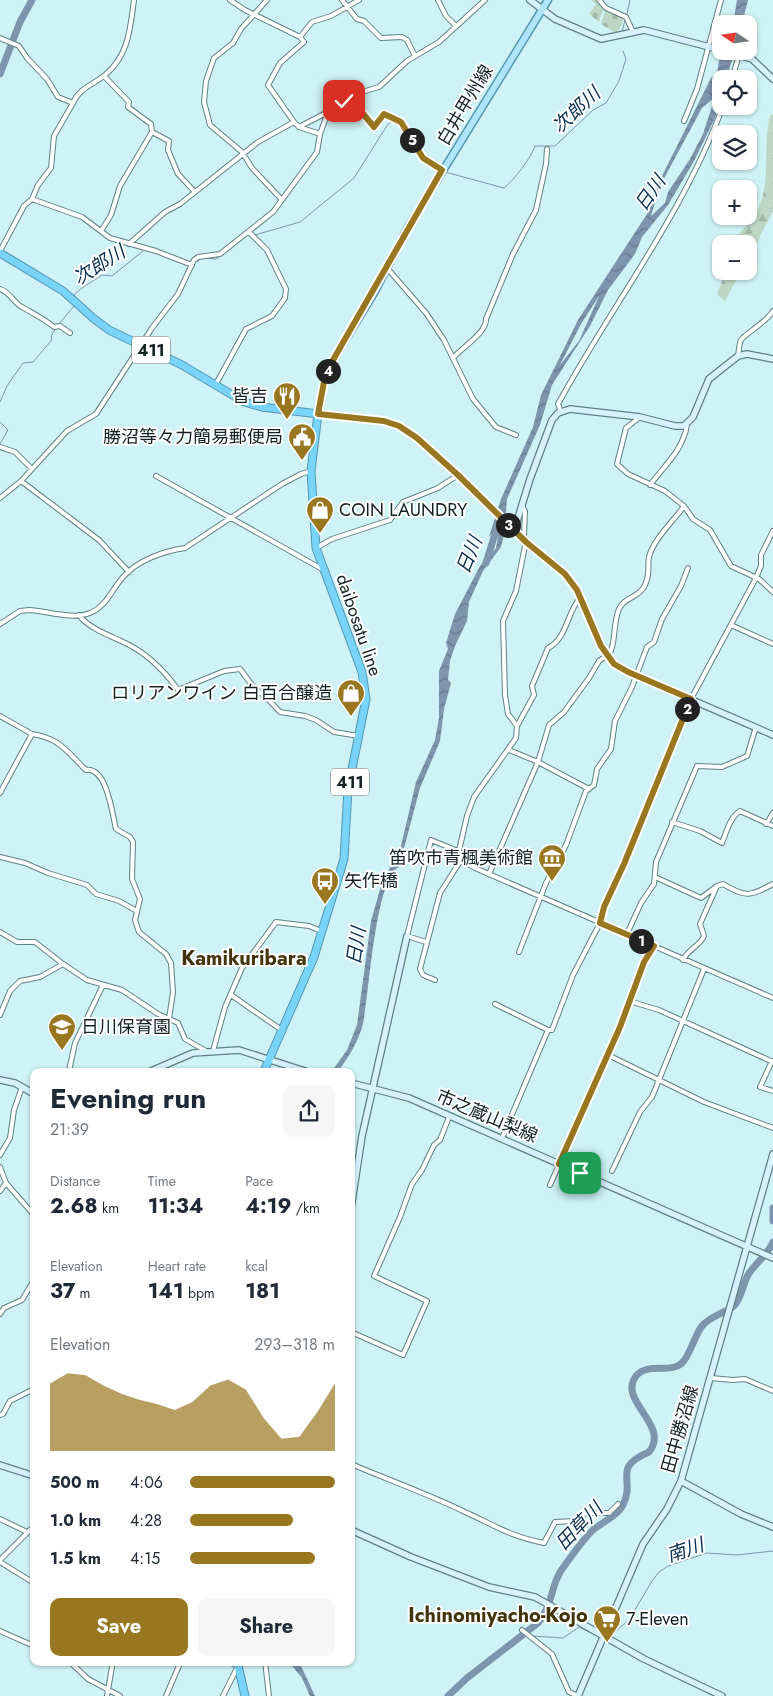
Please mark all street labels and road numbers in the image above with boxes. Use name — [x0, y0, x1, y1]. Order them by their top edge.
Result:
street label: 白井甲州線 — [431, 60, 499, 150]
road number: 411 — [132, 336, 170, 364]
street label: daibosatu line — [329, 571, 389, 679]
road number: 411 — [331, 769, 369, 796]
street label: 市之蔵山梨線 — [432, 1083, 542, 1149]
street label: 田中勝沼線 — [655, 1382, 705, 1476]

